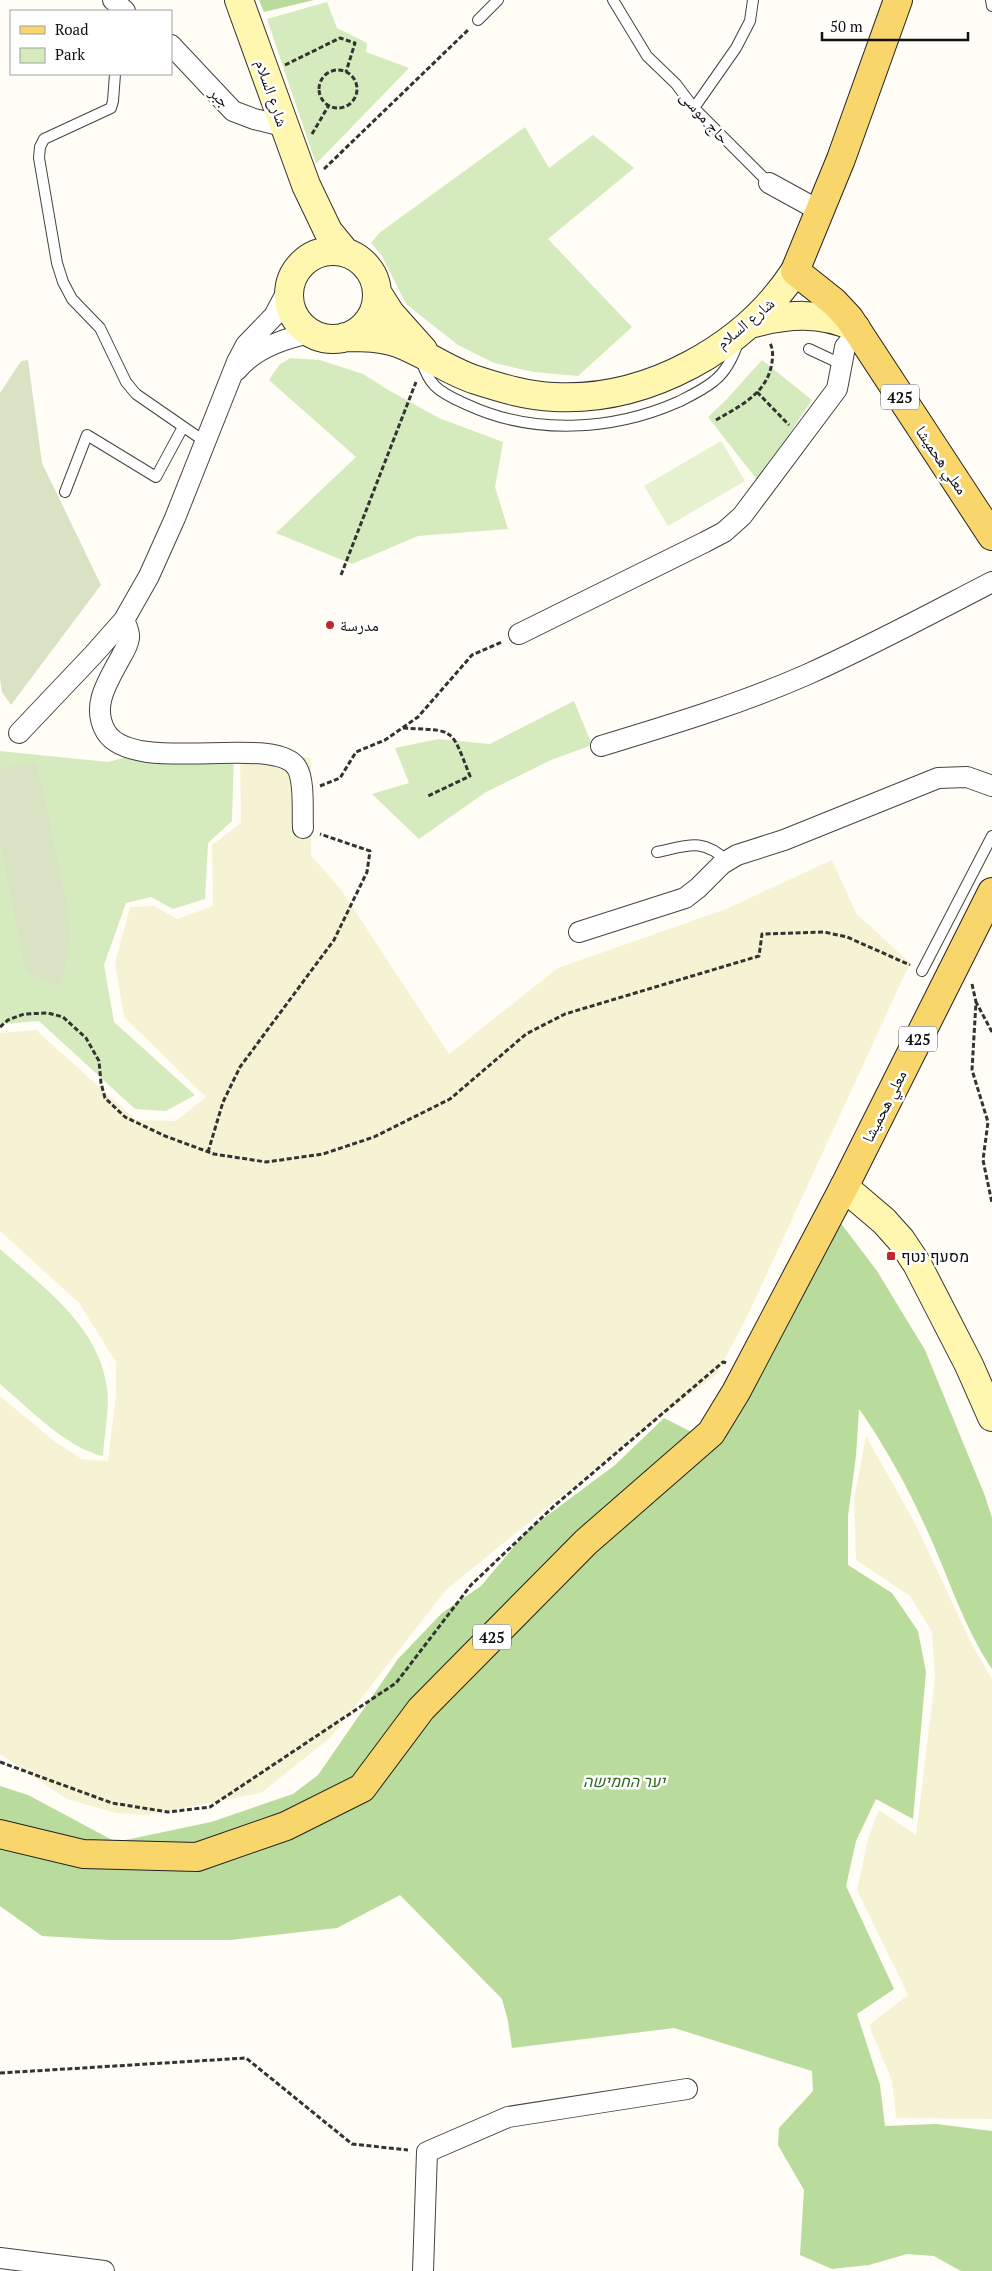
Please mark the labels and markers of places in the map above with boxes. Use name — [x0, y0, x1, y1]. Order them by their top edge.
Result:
place label: مدرسة — [340, 614, 379, 636]
marker: مدرسة — [324, 619, 336, 631]
place label: מסעף נטף — [901, 1245, 969, 1267]
marker: מסעף נטף — [885, 1250, 897, 1262]

